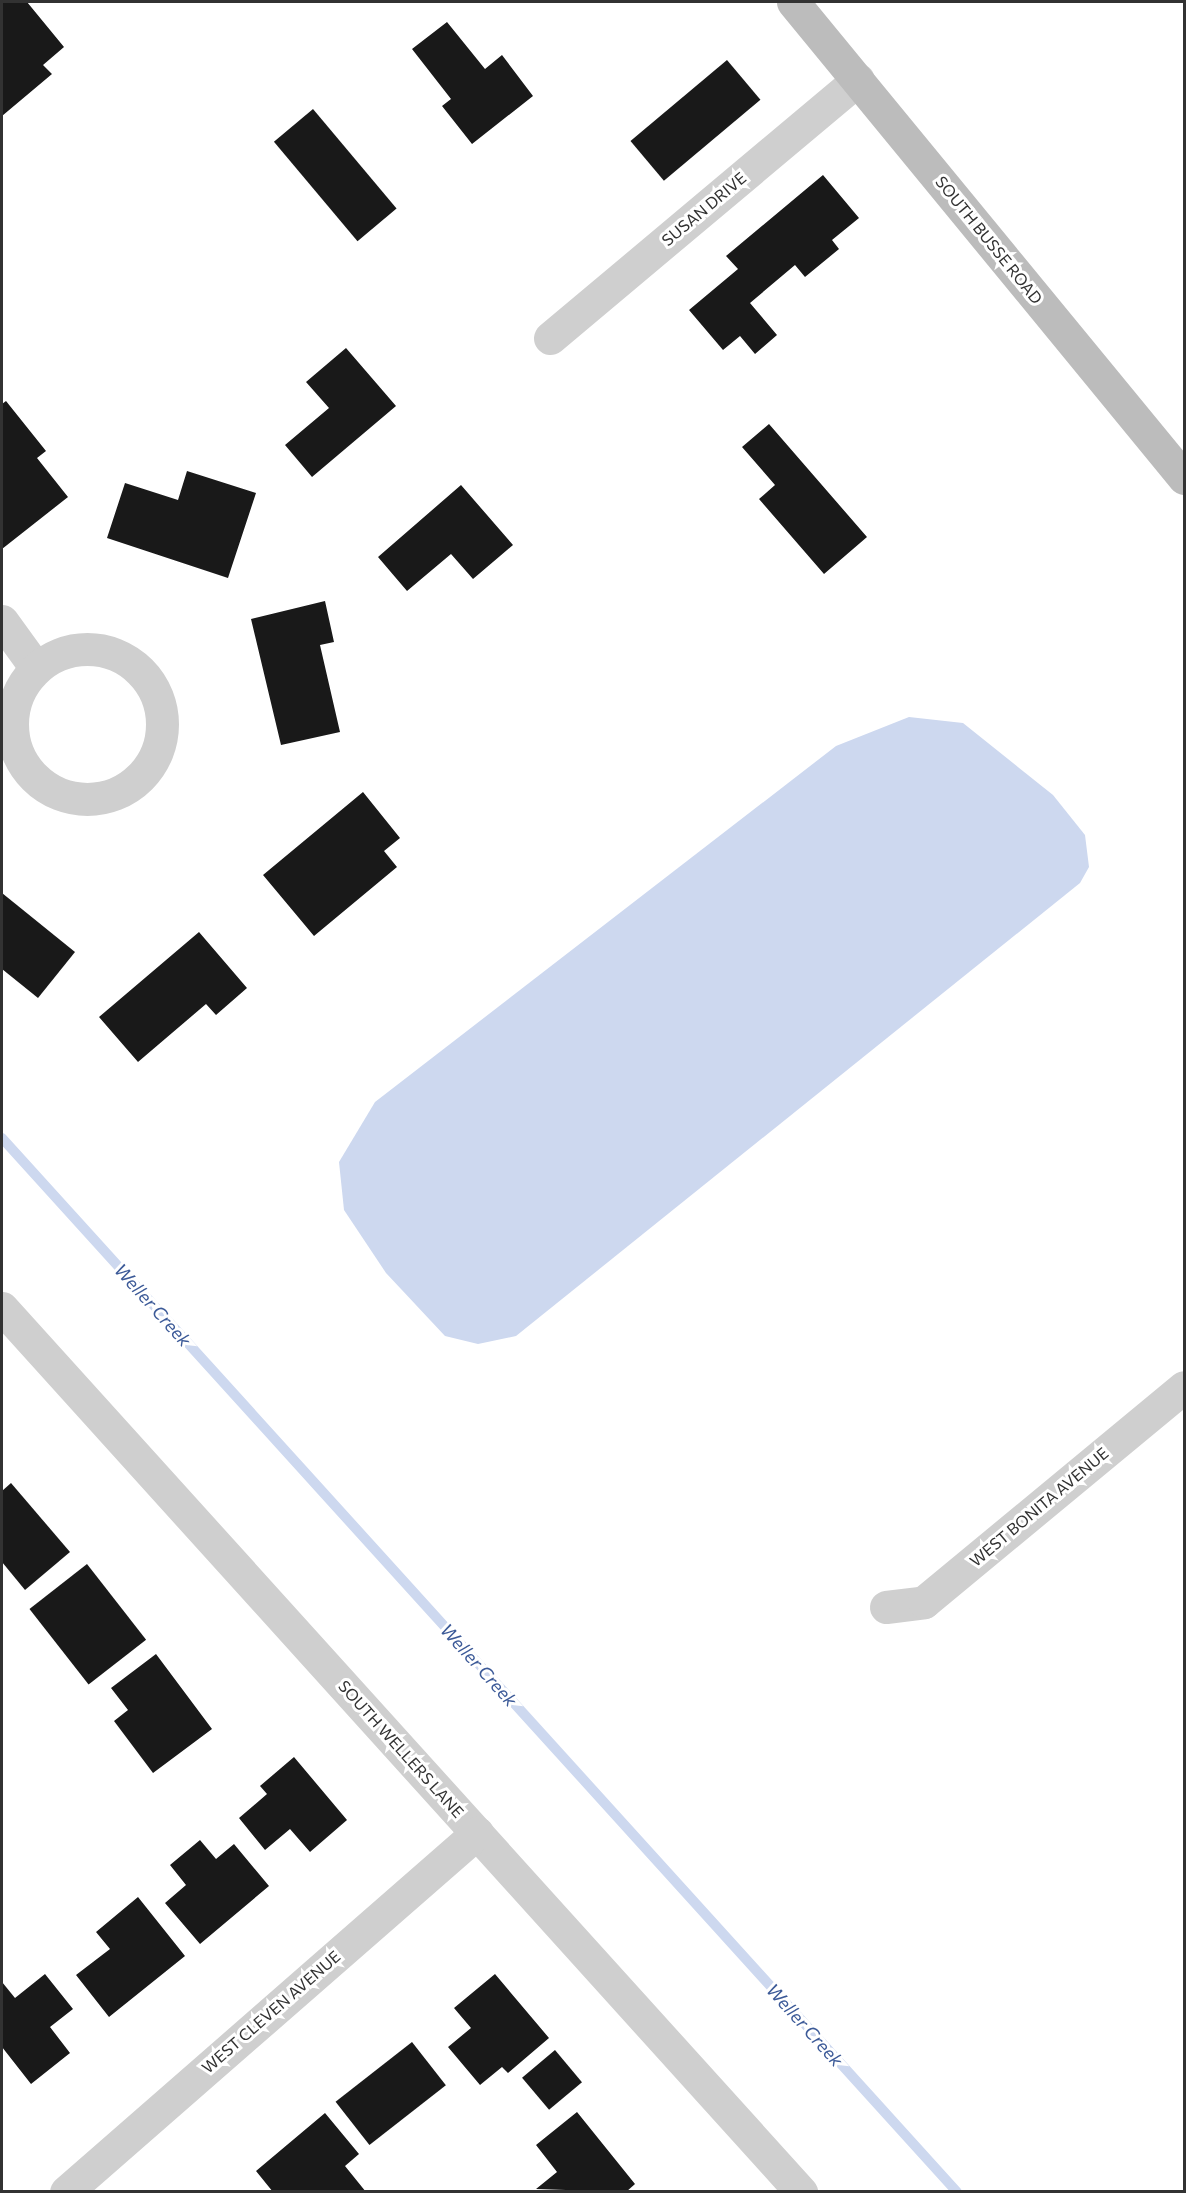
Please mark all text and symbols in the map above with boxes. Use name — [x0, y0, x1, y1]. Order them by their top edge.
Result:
street label: SUSAN DRIVE — [658, 168, 750, 250]
street label: SOUTH BUSSE ROAD — [932, 172, 1046, 308]
water label: Weller Creek — [110, 1259, 196, 1351]
street label: WEST BONITA AVENUE — [966, 1443, 1112, 1571]
water label: Weller Creek — [436, 1619, 522, 1711]
street label: SOUTH WELLERS LANE — [334, 1676, 468, 1822]
street label: WEST CLEVEN AVENUE — [198, 1947, 344, 2077]
water label: Weller Creek — [762, 1979, 848, 2071]

